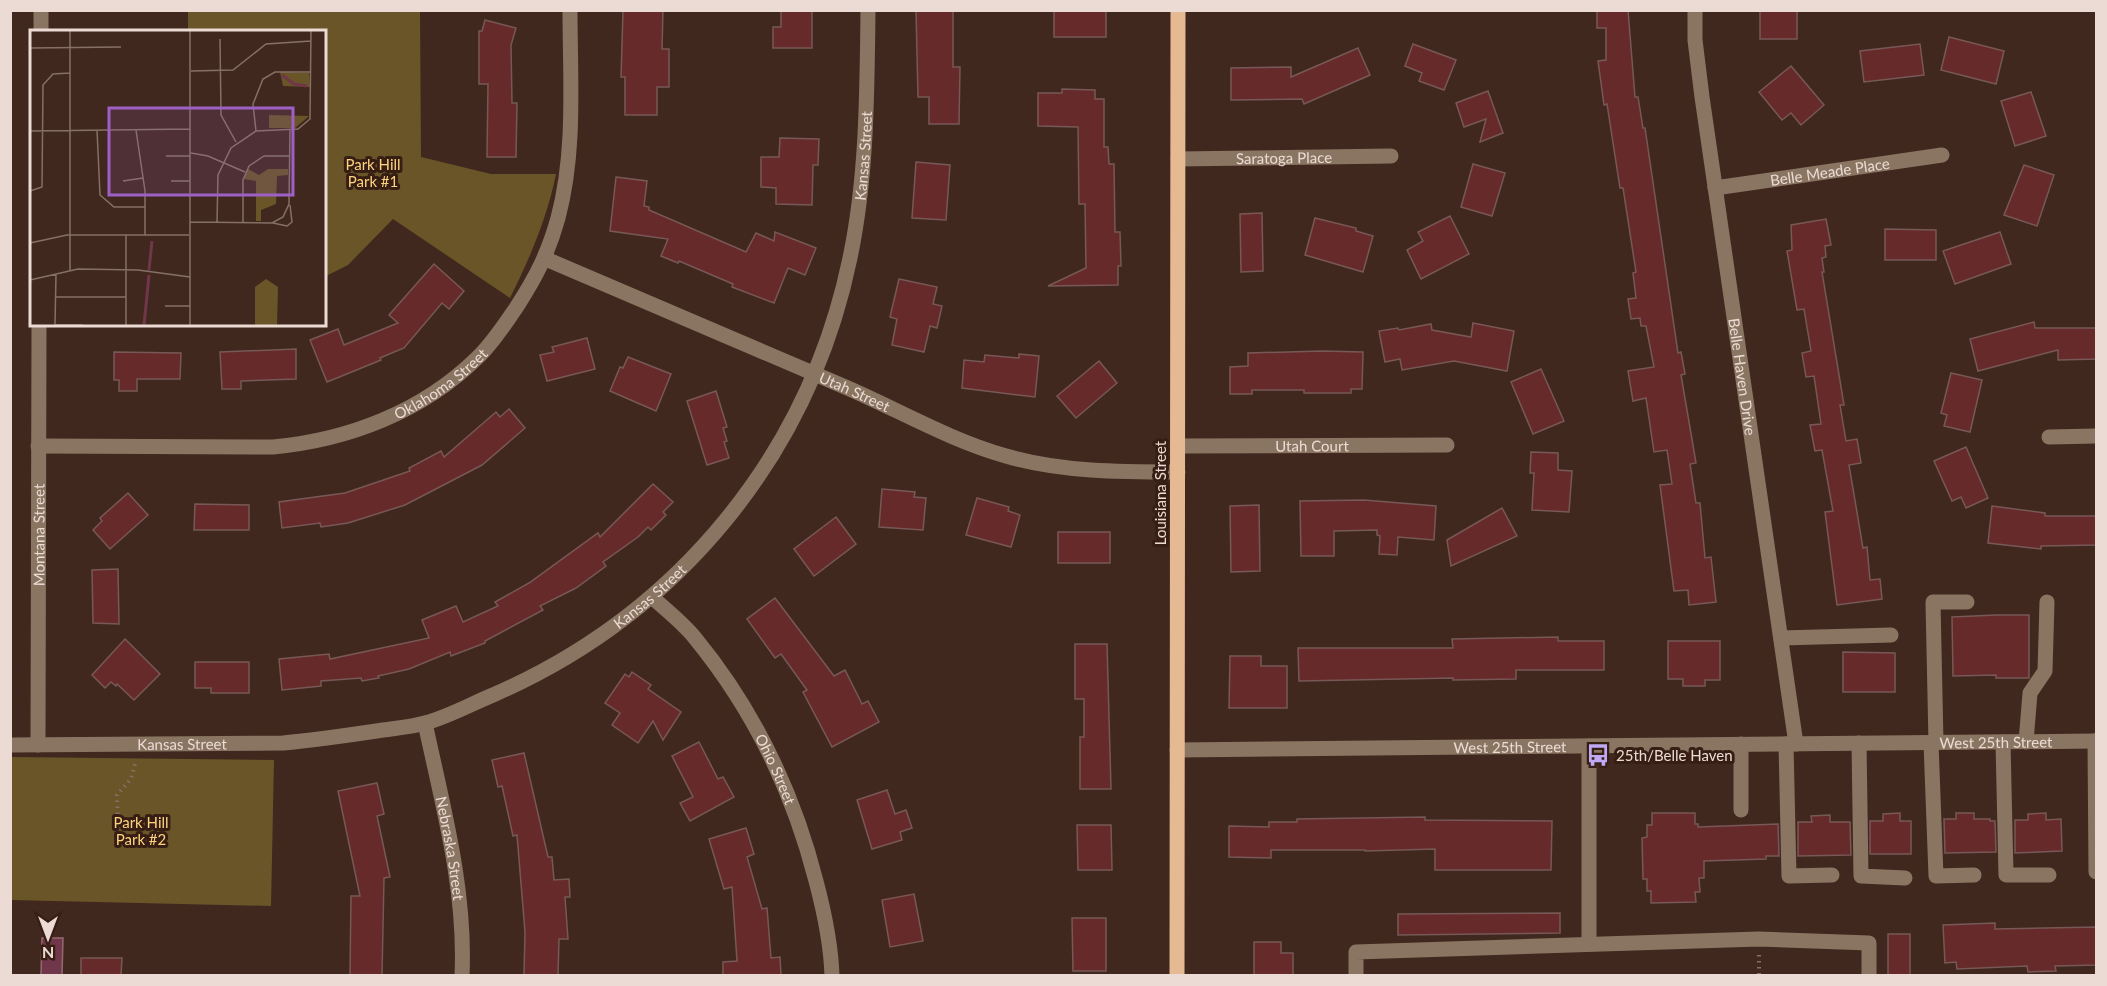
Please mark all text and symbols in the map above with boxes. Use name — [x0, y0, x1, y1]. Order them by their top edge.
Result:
inset map — [30, 30, 326, 326]
street label: Kansas Street — [850, 110, 875, 201]
street label: Saratoga Place — [1236, 148, 1332, 167]
street label: Belle Meade Place — [1769, 154, 1891, 189]
park label: Park Hill Park #1 — [345, 155, 401, 190]
street label: Belle Haven Drive — [1725, 317, 1760, 437]
street label: Oklahoma Street — [391, 344, 491, 423]
street label: Utah Street — [817, 368, 894, 416]
street label: Utah Court — [1275, 436, 1349, 455]
street label: Louisiana Street — [1151, 440, 1169, 545]
street label: Montana Street — [29, 483, 48, 586]
street label: Kansas Street — [610, 560, 690, 632]
street label: Ohio Street — [752, 731, 800, 807]
street label: West 25th Street — [1939, 732, 2053, 752]
street label: Kansas Street — [137, 734, 227, 753]
street label: West 25th Street — [1453, 737, 1567, 756]
bus stop icon: 25th/Belle Haven — [1585, 742, 1611, 768]
place label: 25th/Belle Haven — [1616, 746, 1733, 764]
street label: Nebraska Street — [433, 795, 468, 902]
park label: Park Hill Park #2 — [113, 813, 169, 848]
north arrow — [18, 908, 78, 968]
text: N — [42, 944, 54, 963]

